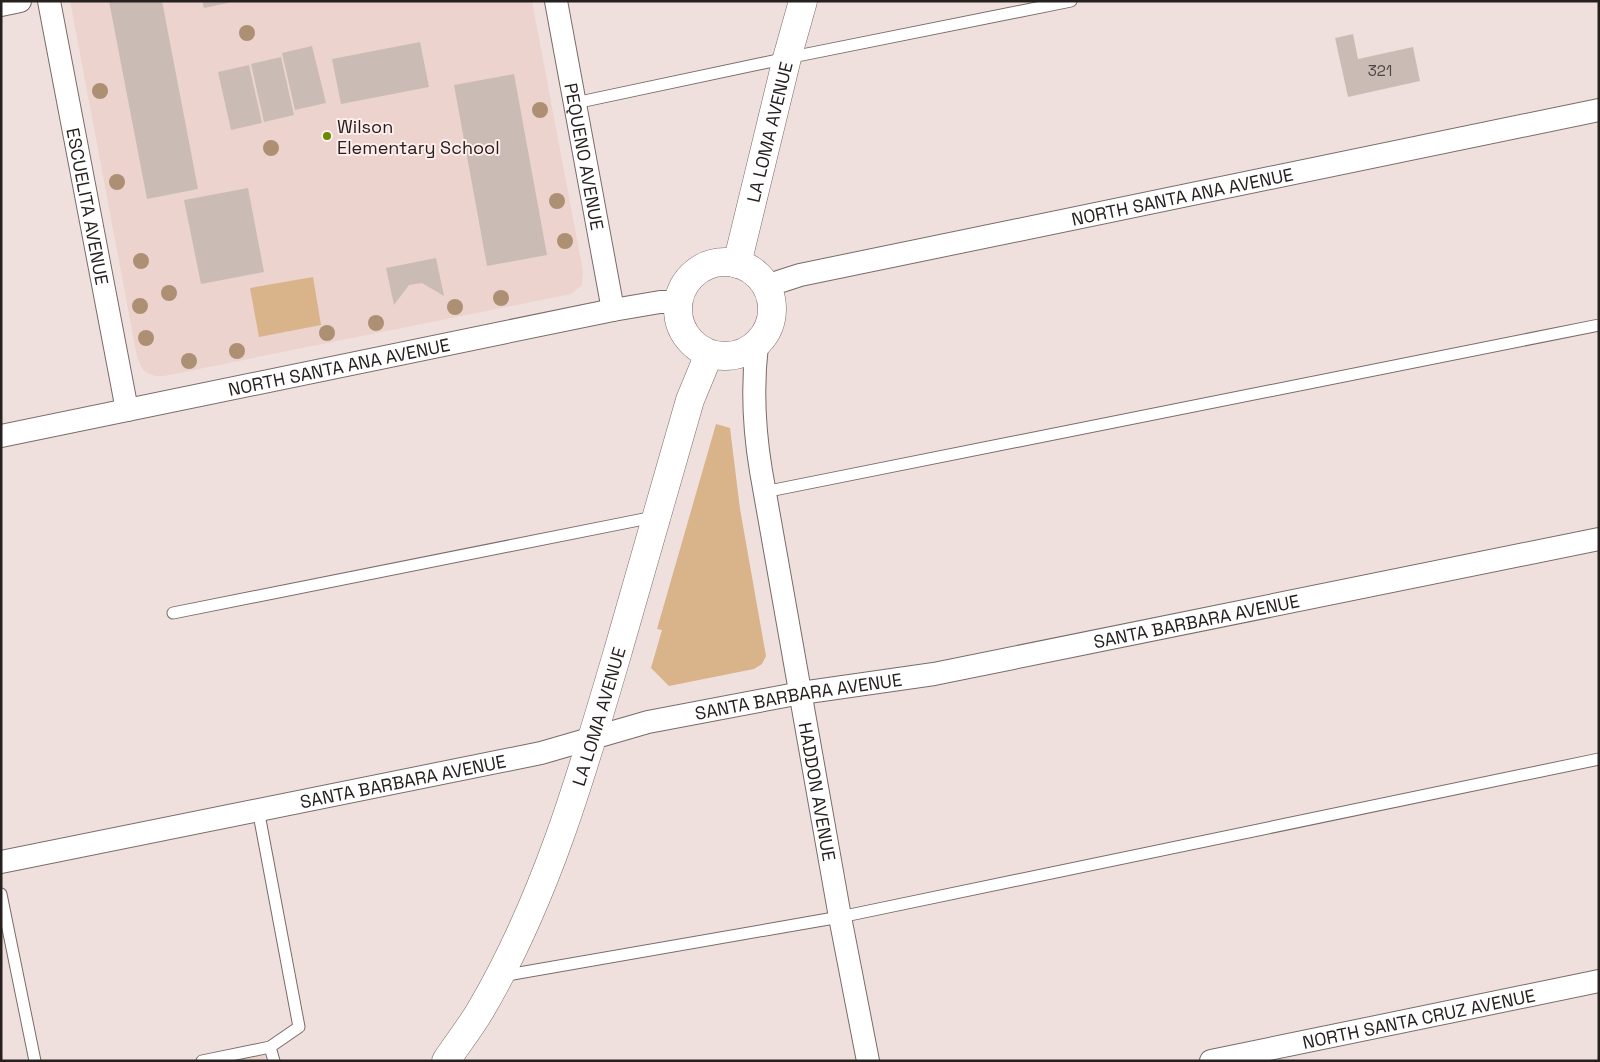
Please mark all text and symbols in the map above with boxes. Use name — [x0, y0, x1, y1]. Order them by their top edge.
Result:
street label: LA LOMA AVENUE — [741, 59, 797, 205]
house number: 321 — [1368, 61, 1392, 80]
street label: PEQUENO AVENUE — [560, 81, 610, 232]
place label: Wilson Elementary School — [337, 115, 500, 159]
street label: ESCUELITA AVENUE — [62, 126, 114, 287]
marker: Wilson Elementary School — [321, 130, 333, 142]
street label: NORTH SANTA ANA AVENUE — [1069, 162, 1295, 230]
street label: NORTH SANTA ANA AVENUE — [226, 332, 452, 400]
street label: SANTA BARBARA AVENUE — [1091, 589, 1301, 653]
street label: LA LOMA AVENUE — [566, 644, 630, 789]
street label: SANTA BARBARA AVENUE — [693, 667, 903, 724]
street label: HADDON AVENUE — [794, 720, 841, 863]
street label: SANTA BARBARA AVENUE — [298, 749, 508, 813]
street label: NORTH SANTA CRUZ AVENUE — [1300, 983, 1537, 1053]

